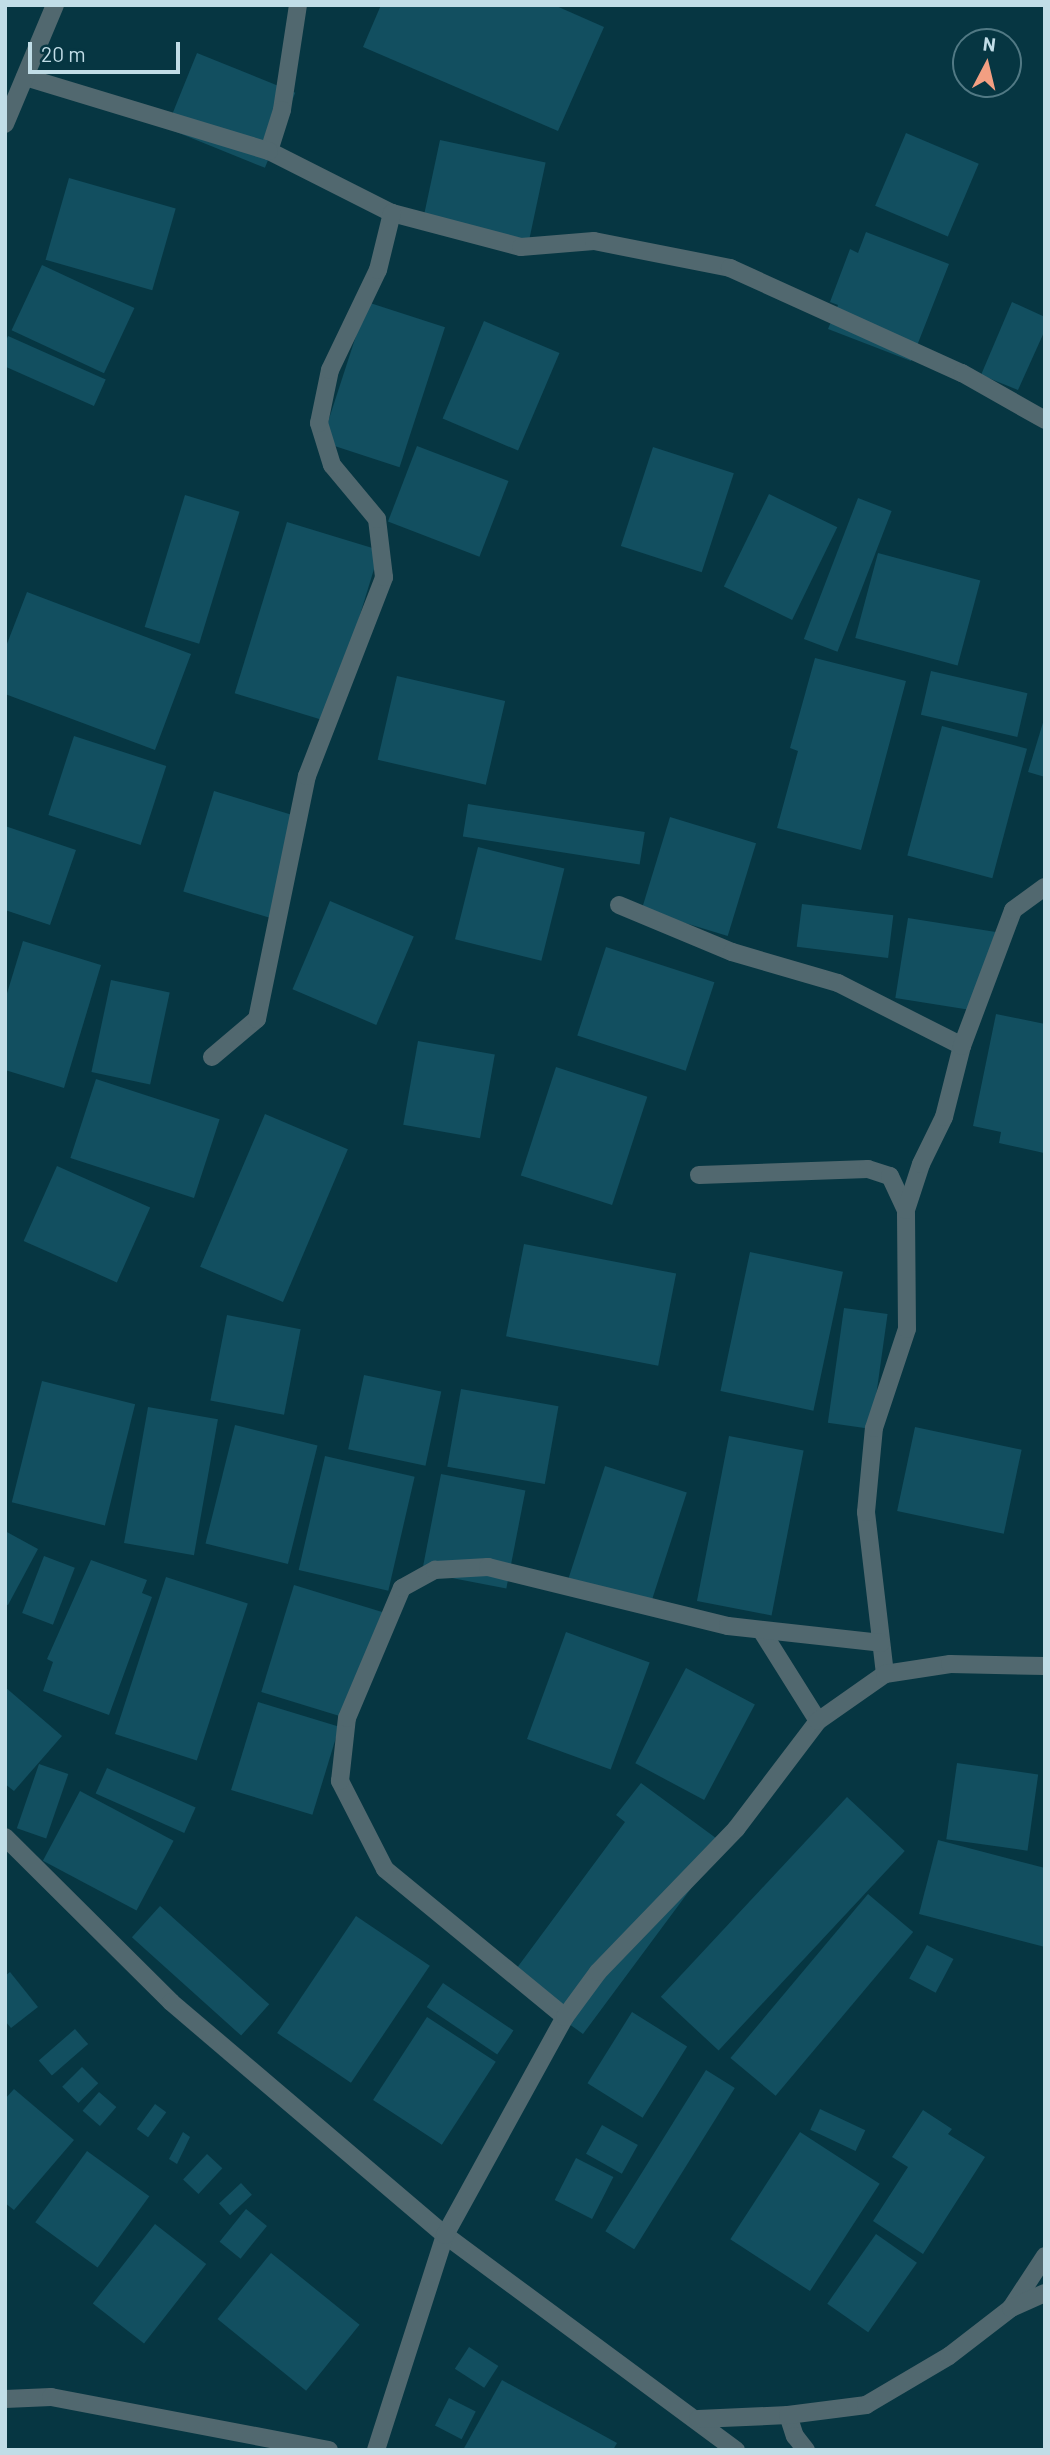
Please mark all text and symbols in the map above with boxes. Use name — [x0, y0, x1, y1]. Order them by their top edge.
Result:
scale bar — [32, 28, 184, 72]
north arrow — [952, 28, 1022, 98]
text: N — [982, 31, 997, 56]
text: 20 m — [41, 41, 86, 66]

